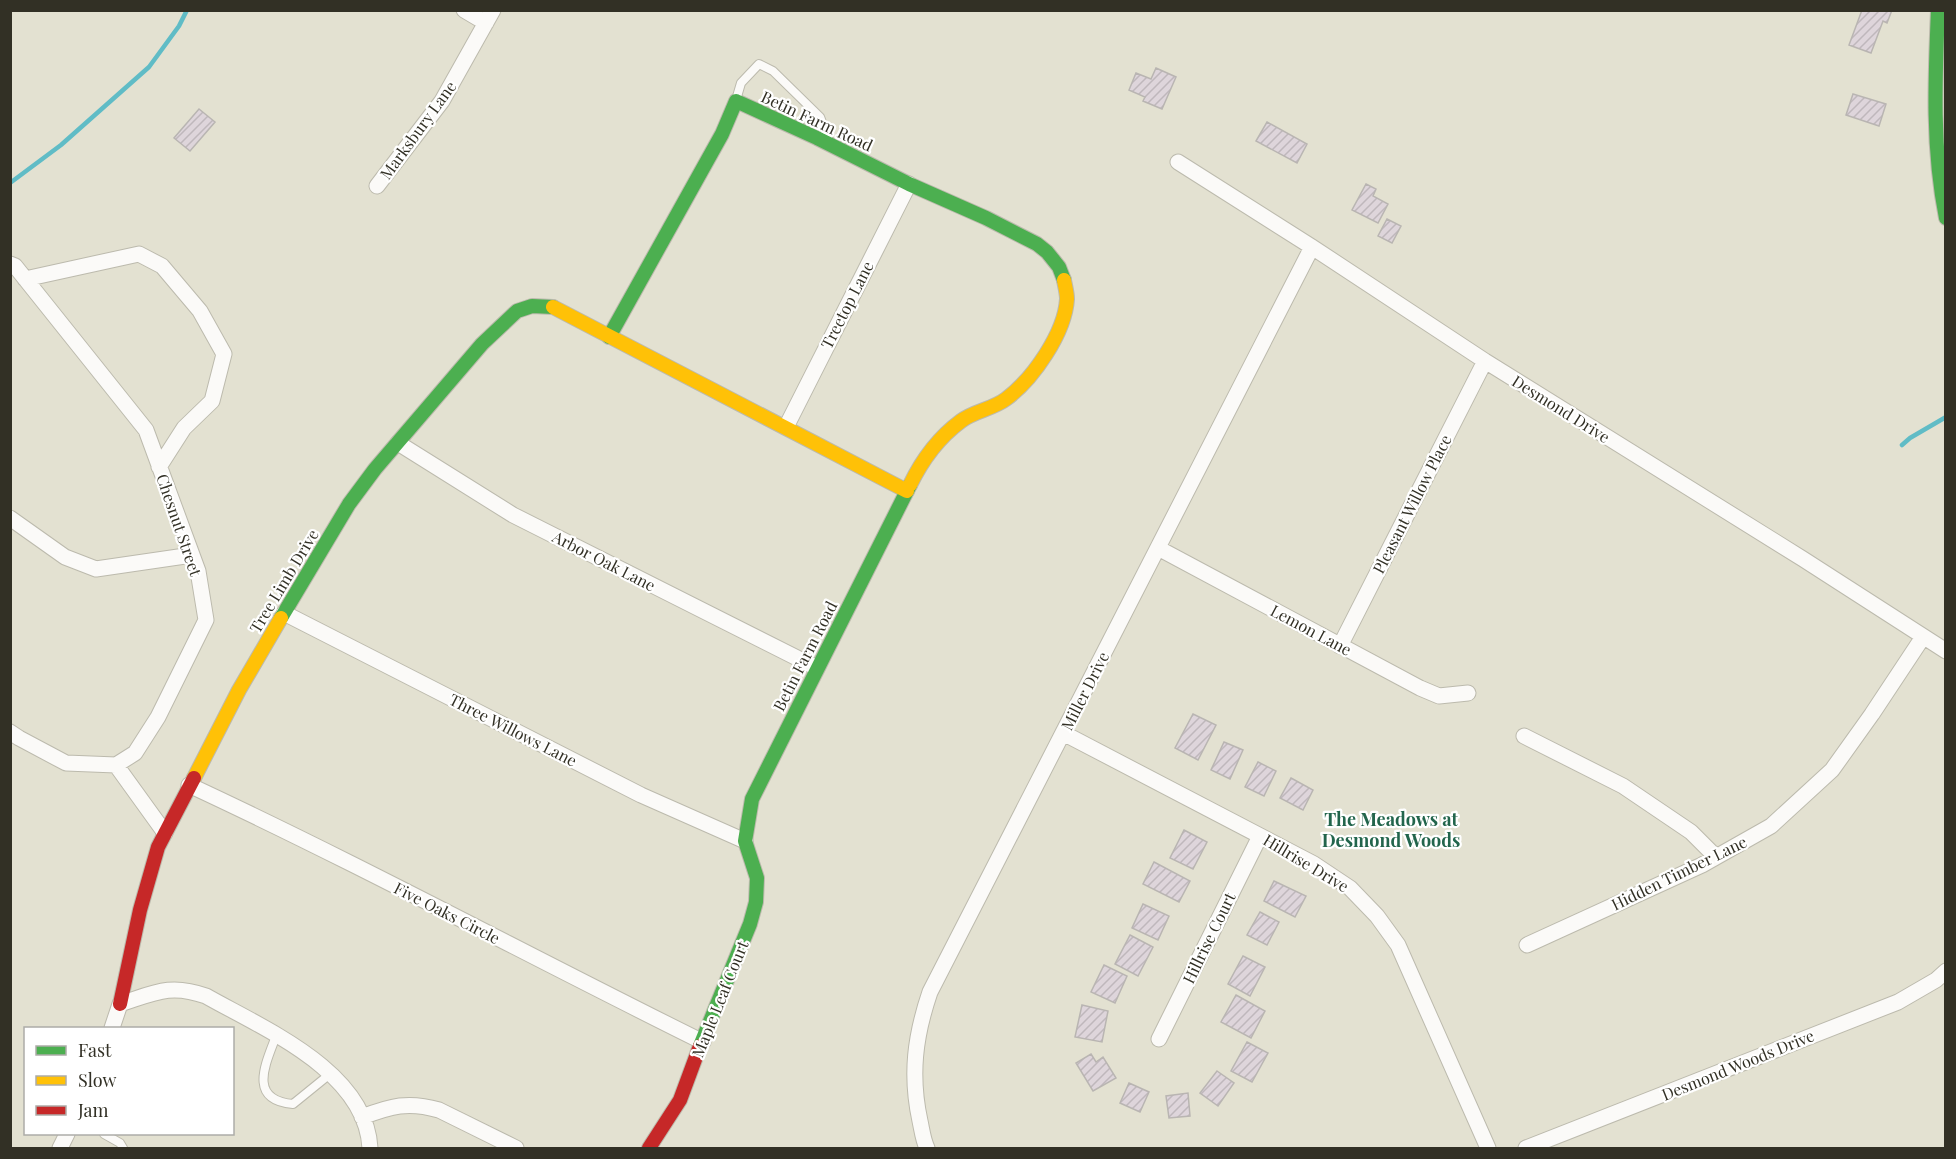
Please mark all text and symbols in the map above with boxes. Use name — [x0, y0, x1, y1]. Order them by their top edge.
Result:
street label: Marksbury Lane — [375, 76, 460, 183]
street label: Betin Farm Road — [758, 86, 876, 156]
street label: Treetop Lane — [815, 257, 878, 352]
street label: Desmond Drive — [1508, 370, 1614, 447]
street label: Pleasant Willow Place — [1367, 431, 1456, 577]
street label: Chesnut Street — [152, 471, 207, 579]
street label: Tree Limb Drive — [244, 525, 323, 636]
street label: Arbor Oak Lane — [548, 525, 659, 596]
street label: Betin Farm Road — [768, 597, 841, 714]
street label: Lemon Lane — [1267, 599, 1355, 660]
street label: Miller Drive — [1056, 648, 1113, 734]
street label: Three Willows Lane — [446, 688, 581, 771]
district label: The Meadows at Desmond Woods — [1322, 807, 1460, 852]
street label: Hillrise Drive — [1260, 829, 1353, 896]
street label: Hidden Timber Lane — [1607, 831, 1750, 915]
street label: Five Oaks Circle — [391, 877, 504, 948]
street label: Hillrise Court — [1177, 888, 1240, 987]
street label: Maple Leaf Court — [687, 937, 753, 1060]
street label: Desmond Woods Drive — [1659, 1024, 1817, 1105]
legend — [24, 1027, 234, 1135]
text: Fast — [78, 1038, 112, 1062]
text: Slow — [78, 1068, 116, 1092]
text: Jam — [77, 1098, 108, 1122]

